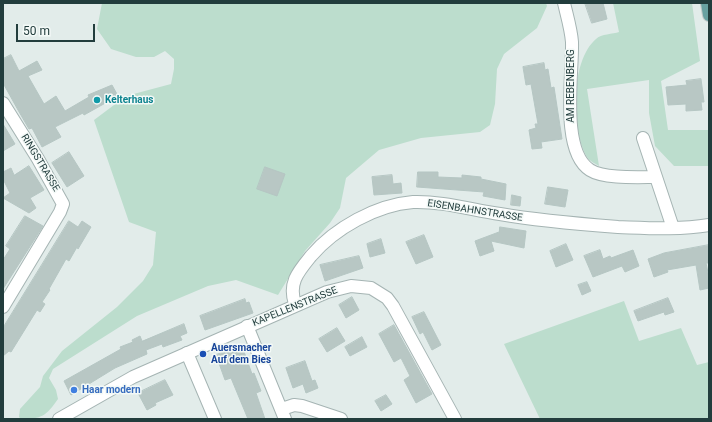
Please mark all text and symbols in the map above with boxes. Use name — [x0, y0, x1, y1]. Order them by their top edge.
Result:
scale bar — [18, 16, 97, 42]
text: 50 m — [23, 24, 50, 38]
street label: AM REBENBERG — [565, 49, 577, 123]
place label: Kelterhaus — [105, 94, 153, 106]
marker: Kelterhaus — [92, 95, 102, 105]
street label: RINGSTRASSE — [18, 132, 62, 194]
street label: EISENBAHNSTRASSE — [426, 198, 524, 224]
street label: KAPELLENSTRASSE — [251, 284, 339, 330]
place label: Auersmacher Auf dem Bies — [211, 342, 271, 366]
marker: Auersmacher Auf dem Bies — [198, 349, 208, 359]
place label: Haar modern — [82, 384, 141, 396]
marker: Haar modern — [69, 385, 79, 395]

